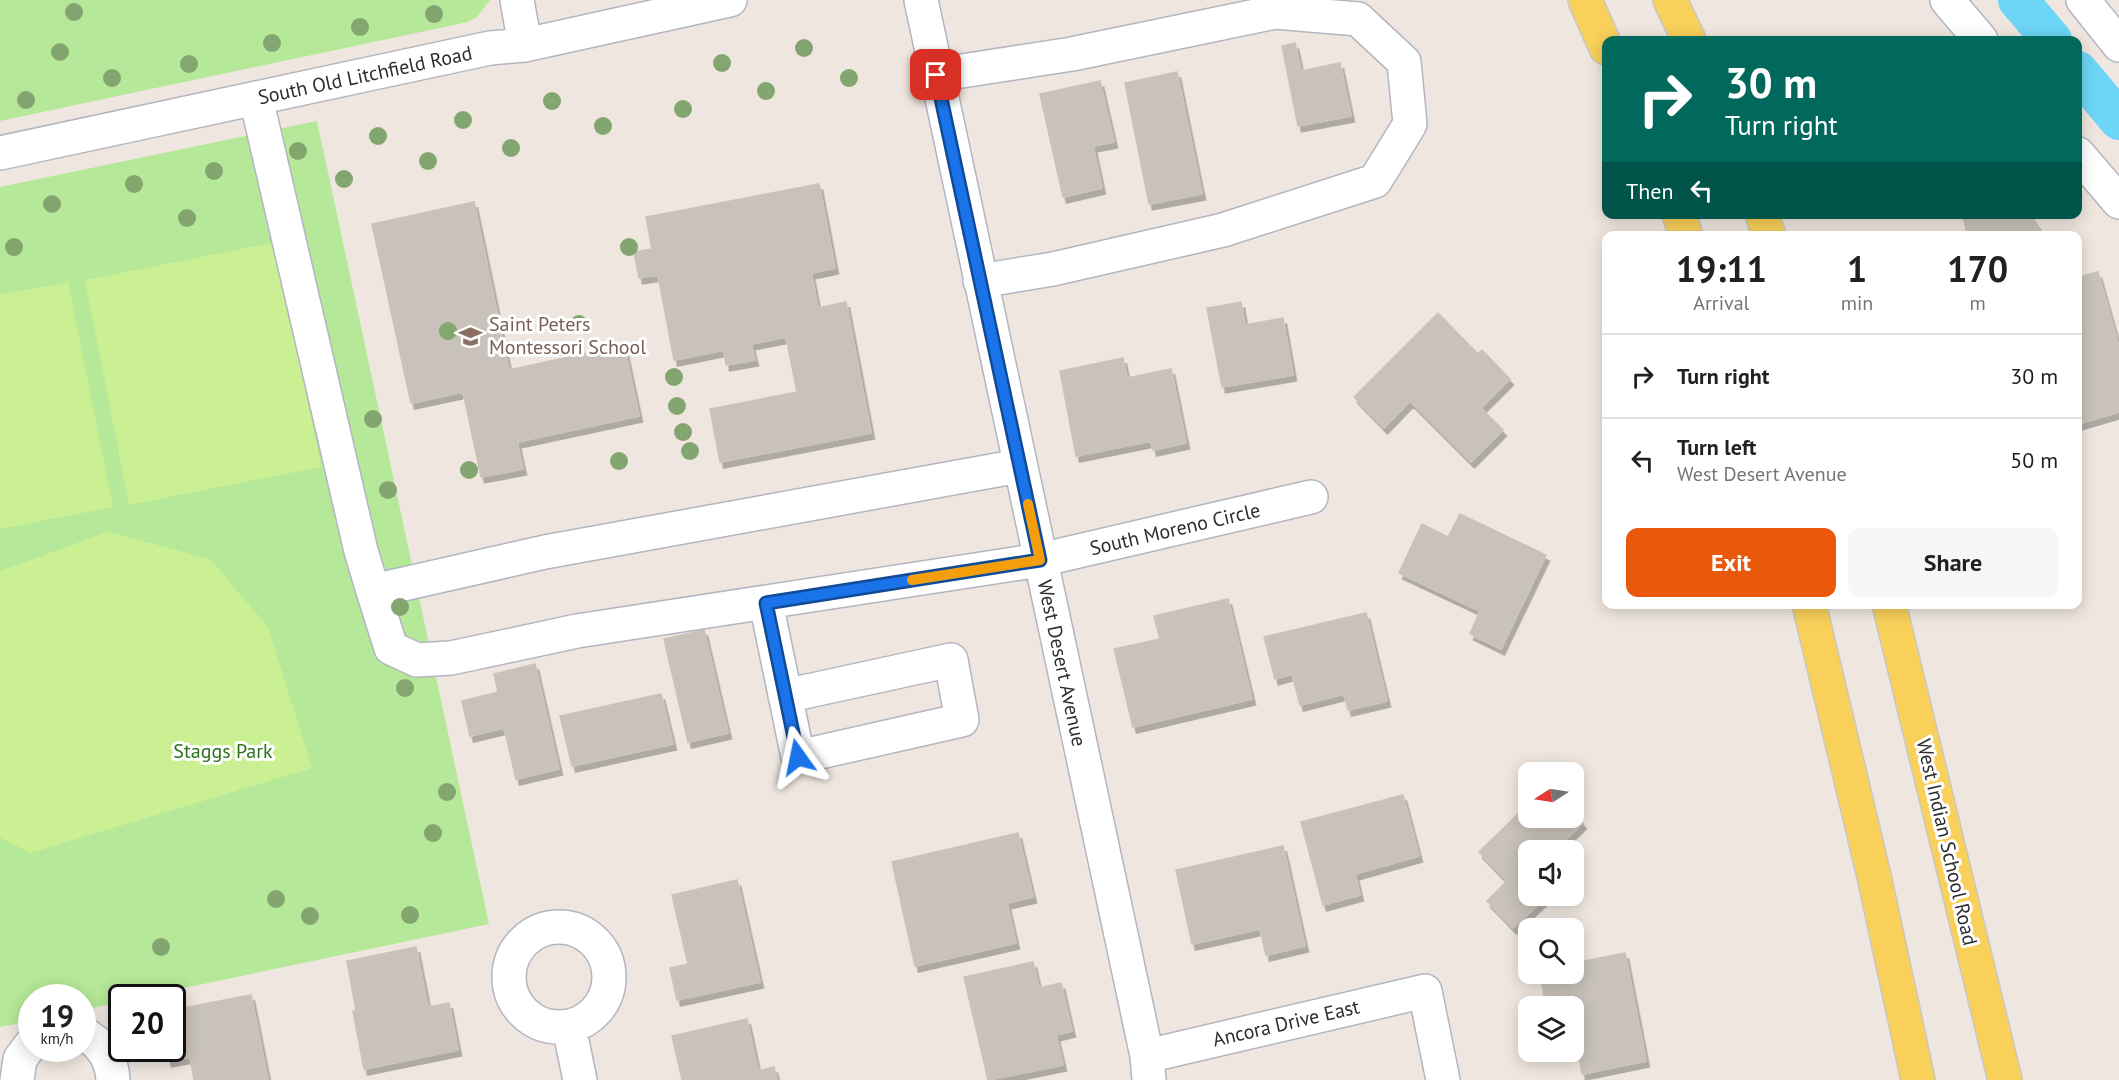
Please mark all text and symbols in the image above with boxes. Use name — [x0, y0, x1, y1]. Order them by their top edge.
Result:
street label: South Old Litchfield Road — [256, 40, 474, 110]
pin — [910, 49, 961, 100]
text: 30 m — [1725, 55, 1817, 110]
icon: arrive — [919, 58, 952, 91]
icon: right — [1626, 60, 1704, 138]
text: Turn right — [1725, 108, 1838, 142]
icon: left — [1685, 174, 1718, 207]
text: Then — [1626, 177, 1673, 205]
text: 19:11 — [1676, 245, 1767, 292]
text: 1 — [1847, 245, 1867, 292]
text: 170 — [1947, 245, 2008, 292]
text: Arrival — [1693, 290, 1749, 316]
text: min — [1841, 290, 1873, 316]
text: m — [1970, 290, 1986, 316]
place label: Saint Peters Montessori School — [489, 311, 646, 360]
school or university icon: Saint Peters Montessori School — [458, 323, 484, 349]
icon: right — [1626, 360, 1659, 393]
text: Turn right — [1677, 362, 1769, 390]
text: 30 m — [2010, 362, 2058, 390]
text: Turn left — [1677, 433, 1757, 461]
icon: left — [1626, 444, 1659, 477]
text: 50 m — [2010, 446, 2058, 474]
text: West Desert Avenue — [1677, 461, 1847, 487]
street label: South Moreno Circle — [1087, 497, 1263, 561]
button: Exit — [1626, 528, 1836, 597]
button: Share — [1848, 528, 2058, 597]
street label: West Desert Avenue — [1032, 577, 1092, 749]
position arrow — [766, 725, 830, 789]
street label: West Indian School Road — [1911, 736, 1983, 948]
park label: Staggs Park — [173, 738, 273, 764]
north arrow — [1518, 762, 1584, 828]
map controls — [1518, 762, 1584, 1062]
button: sound — [1518, 840, 1584, 906]
button: search — [1518, 918, 1584, 984]
speed limit sign: 20 — [108, 984, 186, 1062]
street label: Ancora Drive East — [1210, 993, 1362, 1053]
text: 19 — [40, 996, 74, 1035]
button: layers — [1518, 996, 1584, 1062]
text: km/h — [41, 1029, 73, 1048]

